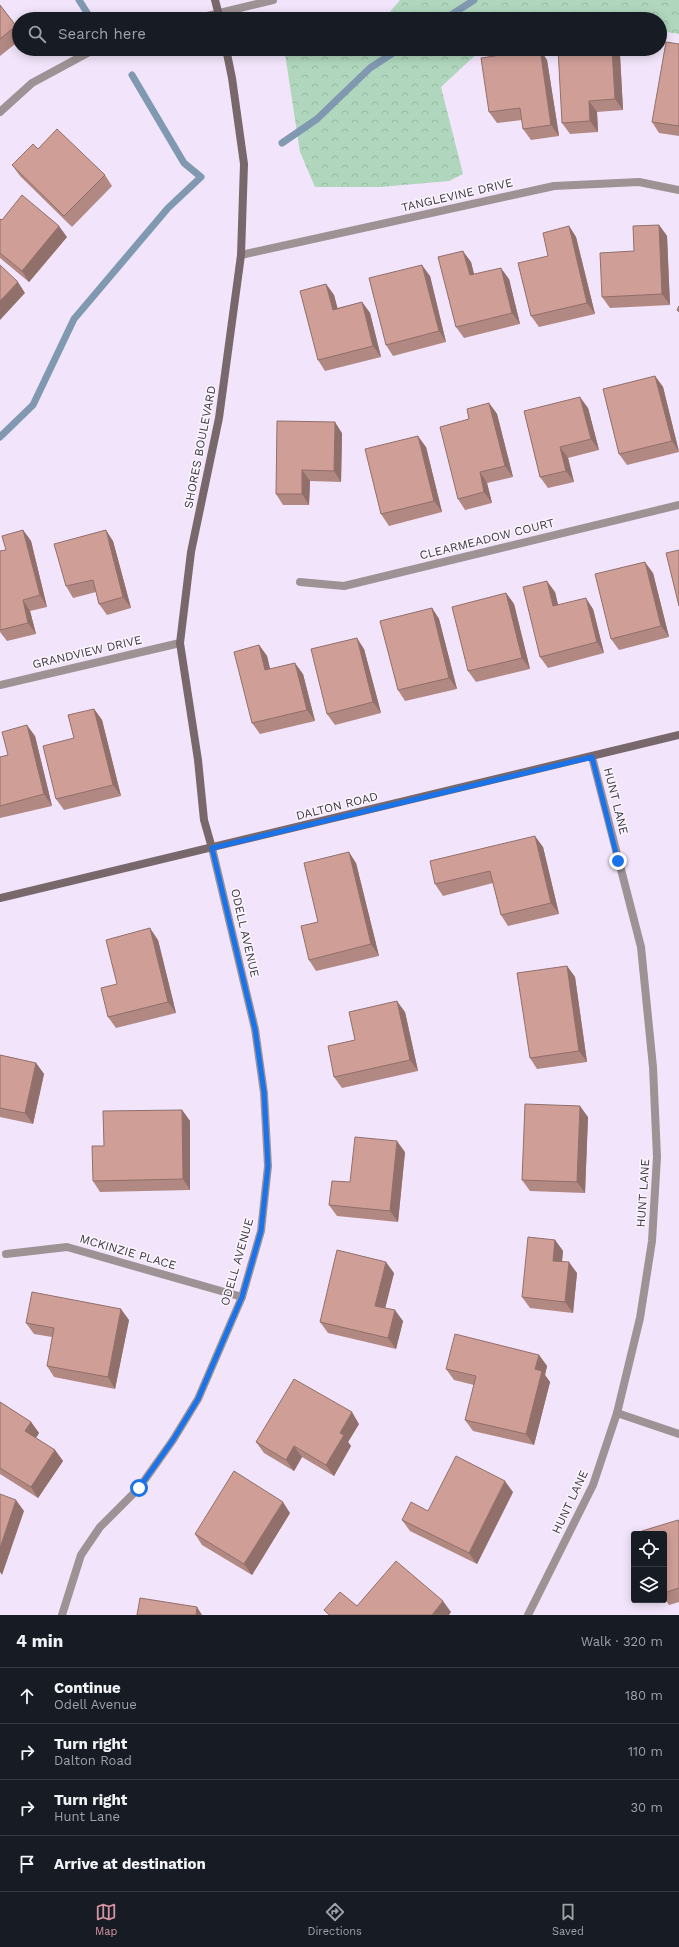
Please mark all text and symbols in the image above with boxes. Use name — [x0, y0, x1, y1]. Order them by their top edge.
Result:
search box — [12, 12, 667, 56]
icon: search — [26, 23, 48, 45]
text: Search here — [58, 25, 146, 43]
street label: TANGLEVINE DRIVE — [400, 175, 514, 215]
street label: SHORES BOULEVARD — [181, 384, 219, 510]
street label: CLEARMEADOW COURT — [418, 515, 556, 563]
street label: GRANDVIEW DRIVE — [31, 633, 143, 671]
street label: HUNT LANE — [601, 766, 631, 836]
street label: DALTON ROAD — [295, 789, 379, 823]
route end — [609, 852, 627, 870]
street label: ODELL AVENUE — [228, 887, 262, 979]
street label: HUNT LANE — [634, 1158, 652, 1228]
street label: ODELL AVENUE — [218, 1216, 256, 1307]
street label: MCKINZIE PLACE — [78, 1232, 178, 1273]
street label: HUNT LANE — [549, 1468, 591, 1536]
route start — [130, 1479, 148, 1497]
map controls — [631, 1531, 667, 1603]
button: locate — [631, 1531, 667, 1567]
button: layers — [631, 1567, 667, 1603]
text: 4 min — [16, 1631, 63, 1651]
text: Walk · 320 m — [581, 1634, 663, 1649]
text: Continue — [54, 1679, 121, 1697]
icon: ahead — [16, 1685, 38, 1707]
text: 180 m — [625, 1688, 663, 1703]
text: Odell Avenue — [54, 1697, 137, 1712]
text: Turn right — [54, 1735, 127, 1753]
icon: right — [16, 1741, 38, 1763]
text: 110 m — [628, 1744, 663, 1759]
text: Dalton Road — [54, 1753, 132, 1768]
text: Turn right — [54, 1791, 127, 1809]
icon: right — [16, 1797, 38, 1819]
text: 30 m — [631, 1800, 663, 1815]
text: Hunt Lane — [54, 1809, 120, 1824]
icon: arrive — [16, 1853, 38, 1875]
text: Arrive at destination — [54, 1855, 206, 1873]
tab: Map — [95, 1901, 117, 1938]
tab: Directions — [308, 1901, 362, 1938]
tab: Saved — [552, 1901, 584, 1938]

